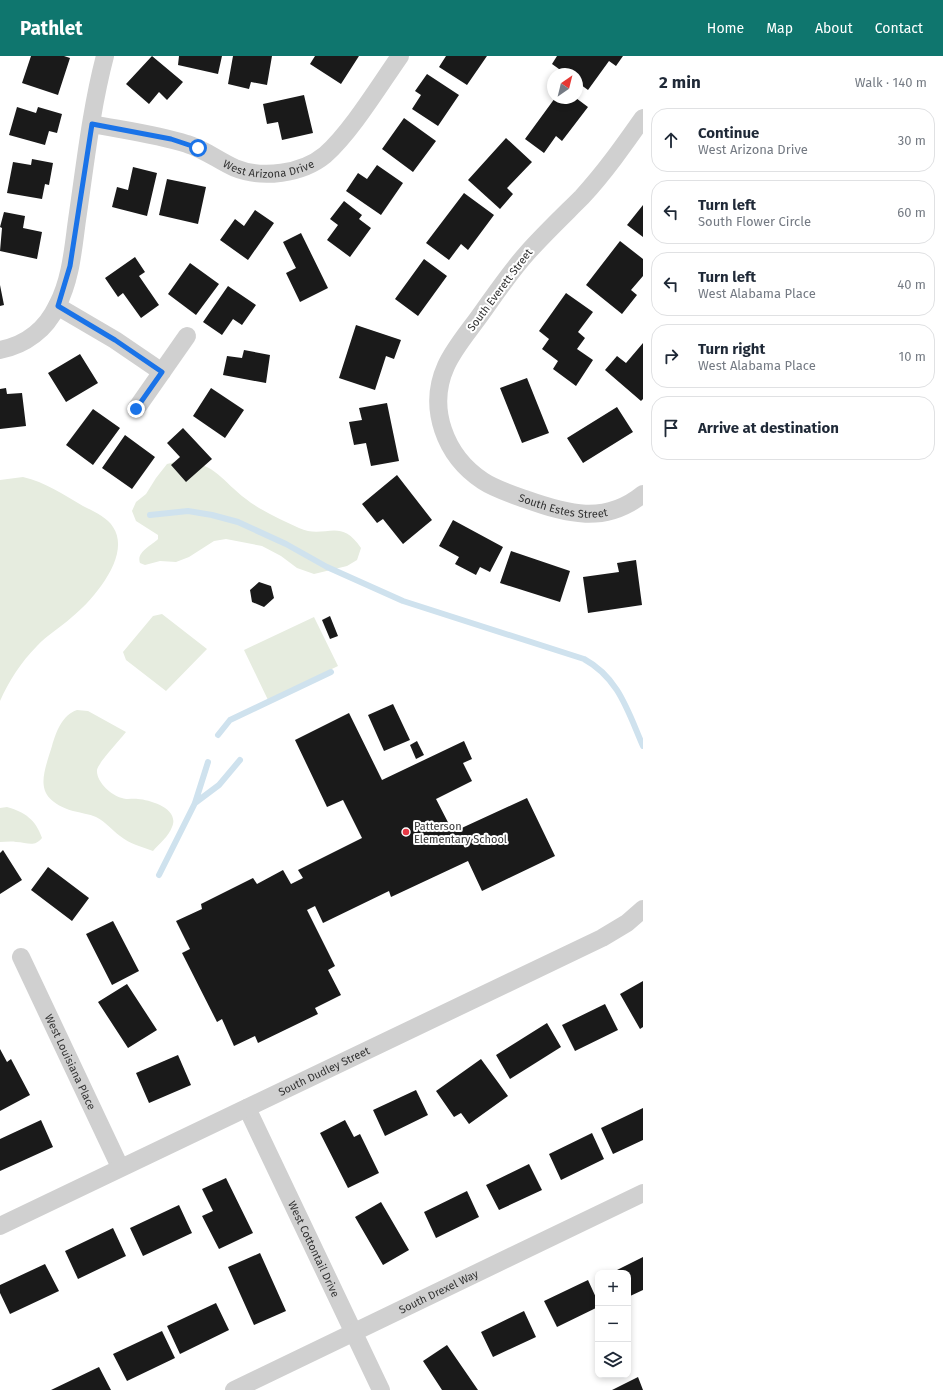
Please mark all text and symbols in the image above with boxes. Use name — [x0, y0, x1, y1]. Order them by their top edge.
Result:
text: Pathlet — [20, 17, 83, 40]
text: Home — [707, 20, 744, 37]
text: Map — [766, 20, 793, 37]
text: About — [815, 20, 853, 37]
text: Contact — [875, 20, 923, 37]
north arrow — [547, 68, 583, 104]
text: 2 min — [659, 72, 701, 93]
text: Walk · 140 m — [855, 75, 927, 90]
text: Continue — [698, 124, 759, 142]
icon: ahead — [660, 129, 682, 151]
text: 30 m — [898, 133, 926, 148]
route start — [189, 139, 207, 157]
text: West Arizona Drive — [698, 142, 808, 157]
street label: West Arizona Drive — [222, 152, 314, 166]
text: West Arizona Drive — [221, 157, 316, 180]
text: Turn left — [698, 196, 756, 214]
icon: left — [660, 201, 682, 223]
text: 60 m — [897, 205, 926, 220]
text: South Flower Circle — [698, 214, 811, 229]
street label: South Everett Street — [465, 246, 535, 334]
text: Turn left — [698, 268, 756, 286]
icon: left — [660, 273, 682, 295]
text: 40 m — [897, 277, 926, 292]
text: West Alabama Place — [698, 286, 816, 301]
text: Turn right — [698, 340, 765, 358]
icon: right — [660, 345, 682, 367]
text: 10 m — [899, 349, 926, 364]
text: West Alabama Place — [698, 358, 816, 373]
route end — [127, 400, 145, 418]
icon: arrive — [660, 417, 682, 439]
text: Arrive at destination — [698, 419, 839, 437]
street label: South Estes Street — [517, 491, 609, 520]
place label: Patterson Elementary School — [414, 820, 507, 846]
marker: Patterson Elementary School — [401, 827, 411, 837]
street label: West Louisiana Place — [42, 1012, 99, 1112]
street label: South Dudley Street — [276, 1044, 372, 1098]
street label: West Cottontail Drive — [286, 1199, 342, 1299]
street label: South Drexel Way — [397, 1267, 481, 1316]
map controls — [595, 1270, 631, 1378]
button: + — [595, 1270, 631, 1306]
button: − — [595, 1306, 631, 1342]
button: layers — [595, 1342, 631, 1378]

